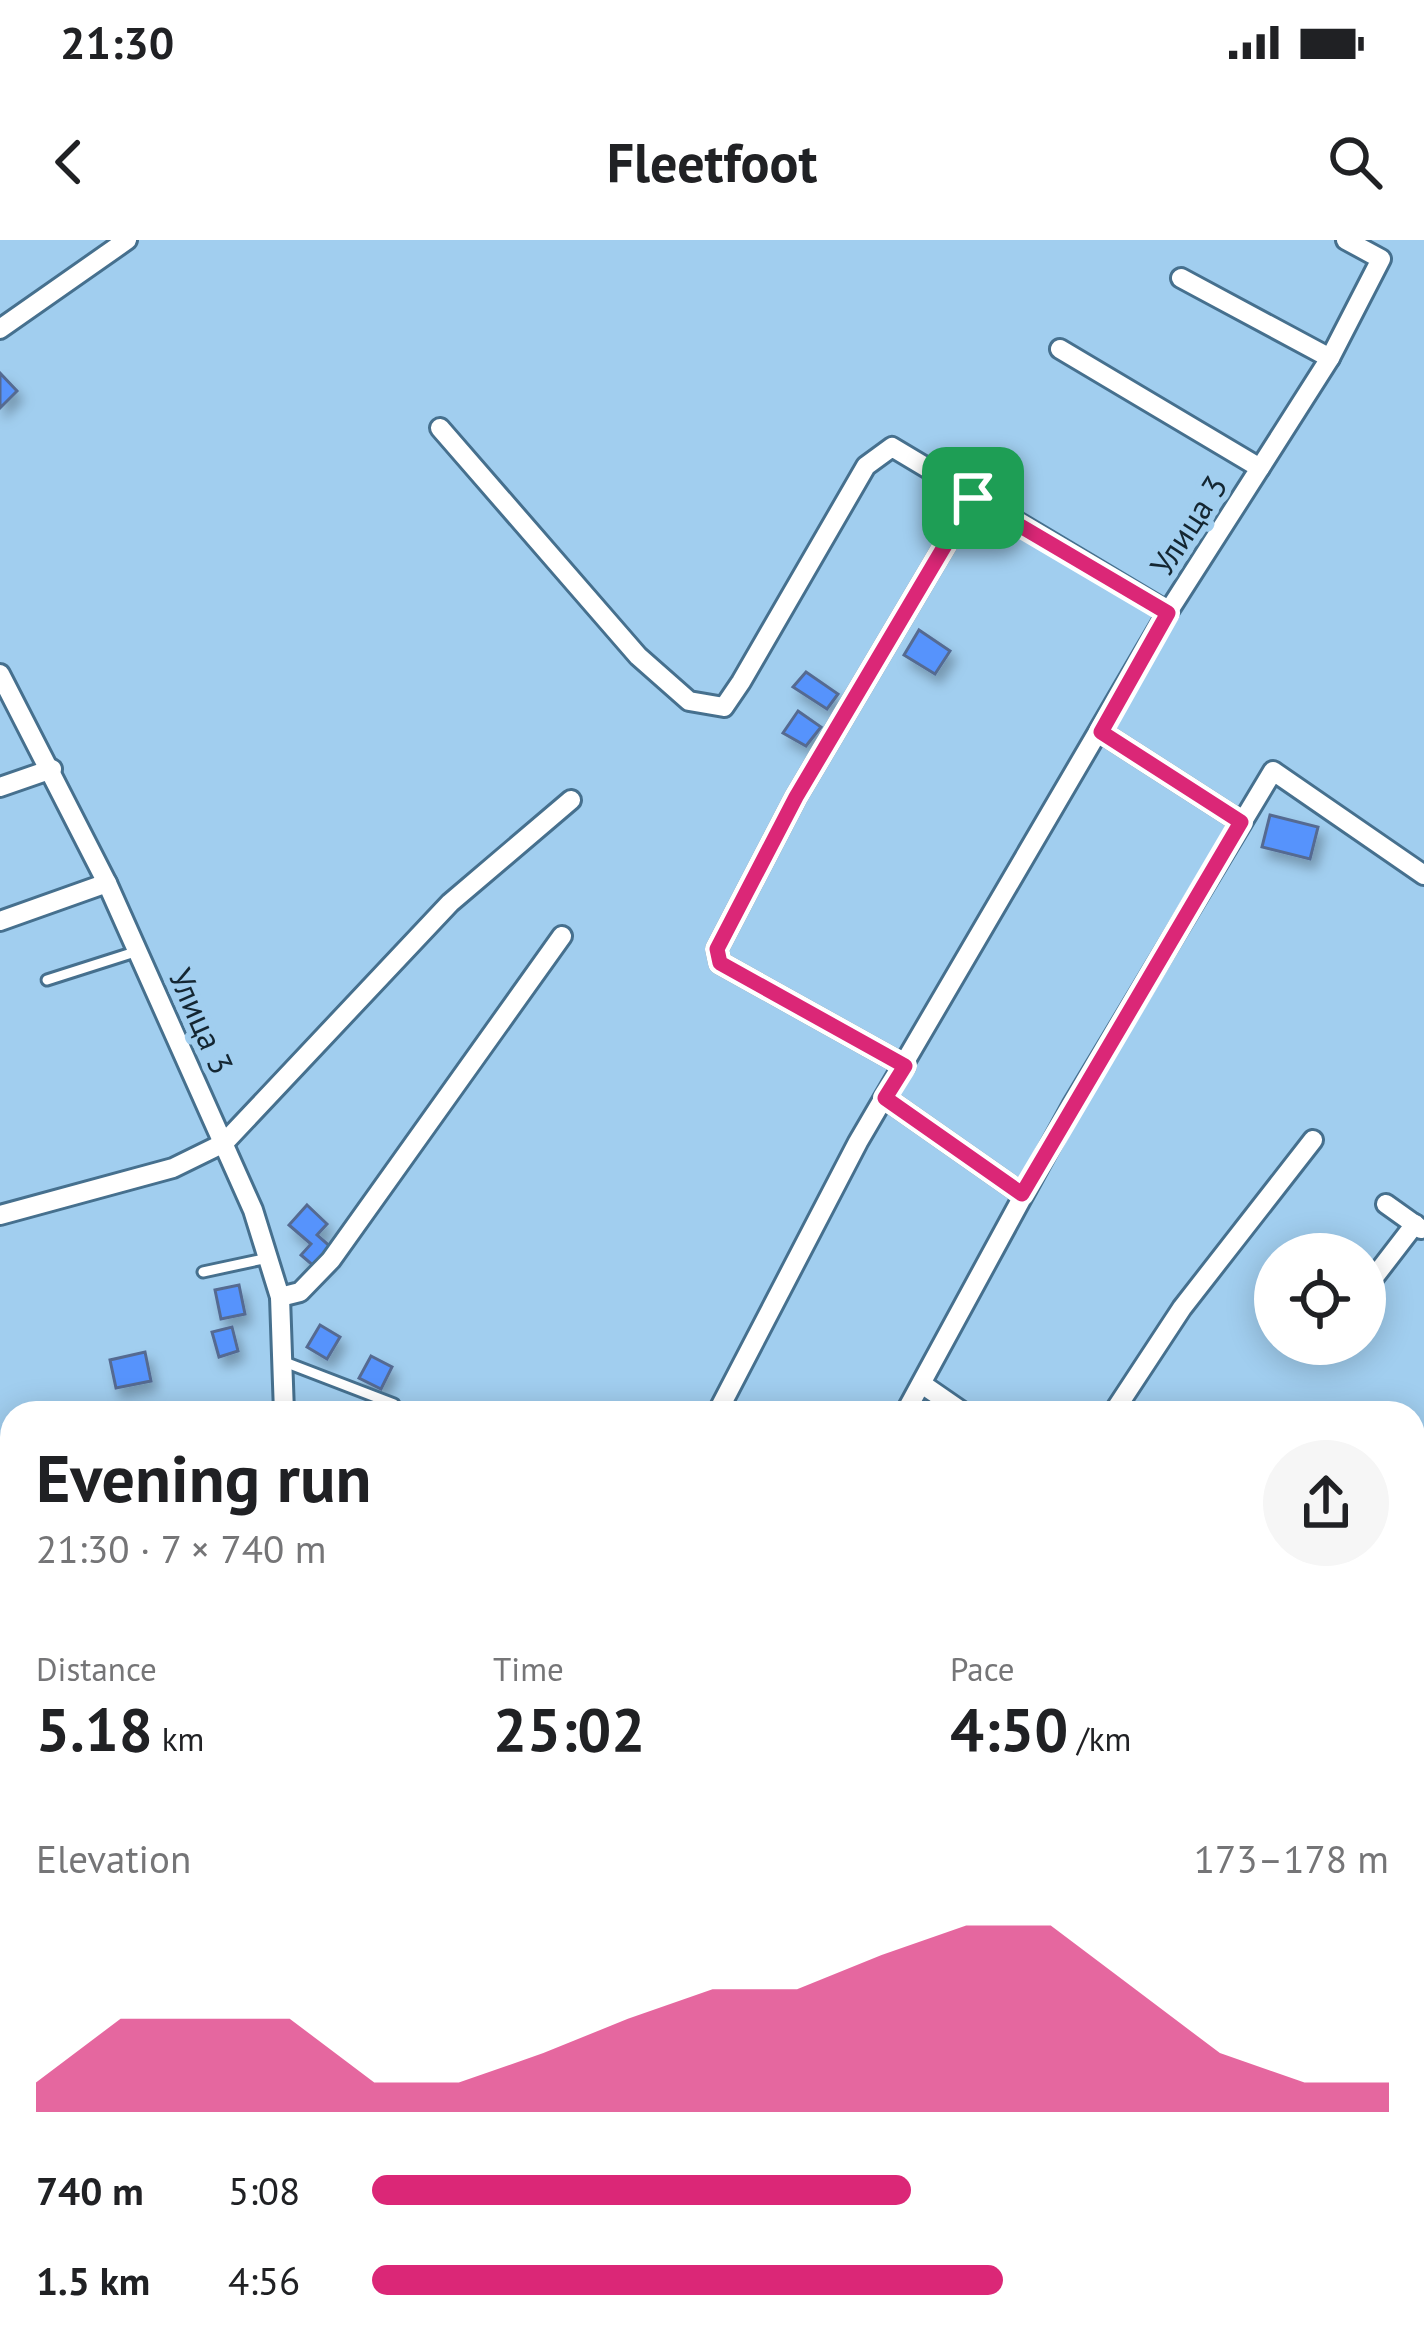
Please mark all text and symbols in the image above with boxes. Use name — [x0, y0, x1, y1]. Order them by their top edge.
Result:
text: 21:30 — [60, 13, 174, 71]
text: Fleetfoot — [607, 127, 817, 197]
icon: back — [36, 129, 102, 195]
icon: search — [1322, 129, 1388, 195]
pin — [922, 447, 1024, 549]
icon: arrive — [940, 465, 1006, 531]
street label: Улица 3 — [1140, 467, 1236, 583]
street label: Улица 3 — [160, 961, 244, 1081]
map controls — [1254, 1233, 1386, 1365]
button: locate — [1254, 1233, 1386, 1365]
text: Evening run — [36, 1435, 371, 1520]
button: share — [1263, 1440, 1389, 1566]
text: 21:30 · 7 × 740 m — [36, 1523, 326, 1574]
text: Distance — [36, 1647, 157, 1690]
text: Time — [493, 1647, 564, 1690]
text: Pace — [950, 1647, 1015, 1690]
text: 5.18 — [36, 1690, 153, 1768]
text: 25:02 — [493, 1690, 645, 1768]
text: 4:50 — [950, 1690, 1068, 1768]
text: km — [153, 1717, 204, 1760]
text: /km — [1068, 1717, 1131, 1760]
text: Elevation — [36, 1833, 191, 1884]
text: 173–178 m — [1194, 1833, 1389, 1884]
text: 740 m — [36, 2165, 144, 2216]
text: 5:08 — [228, 2165, 300, 2216]
text: 1.5 km — [36, 2255, 150, 2306]
text: 4:56 — [228, 2255, 300, 2306]

